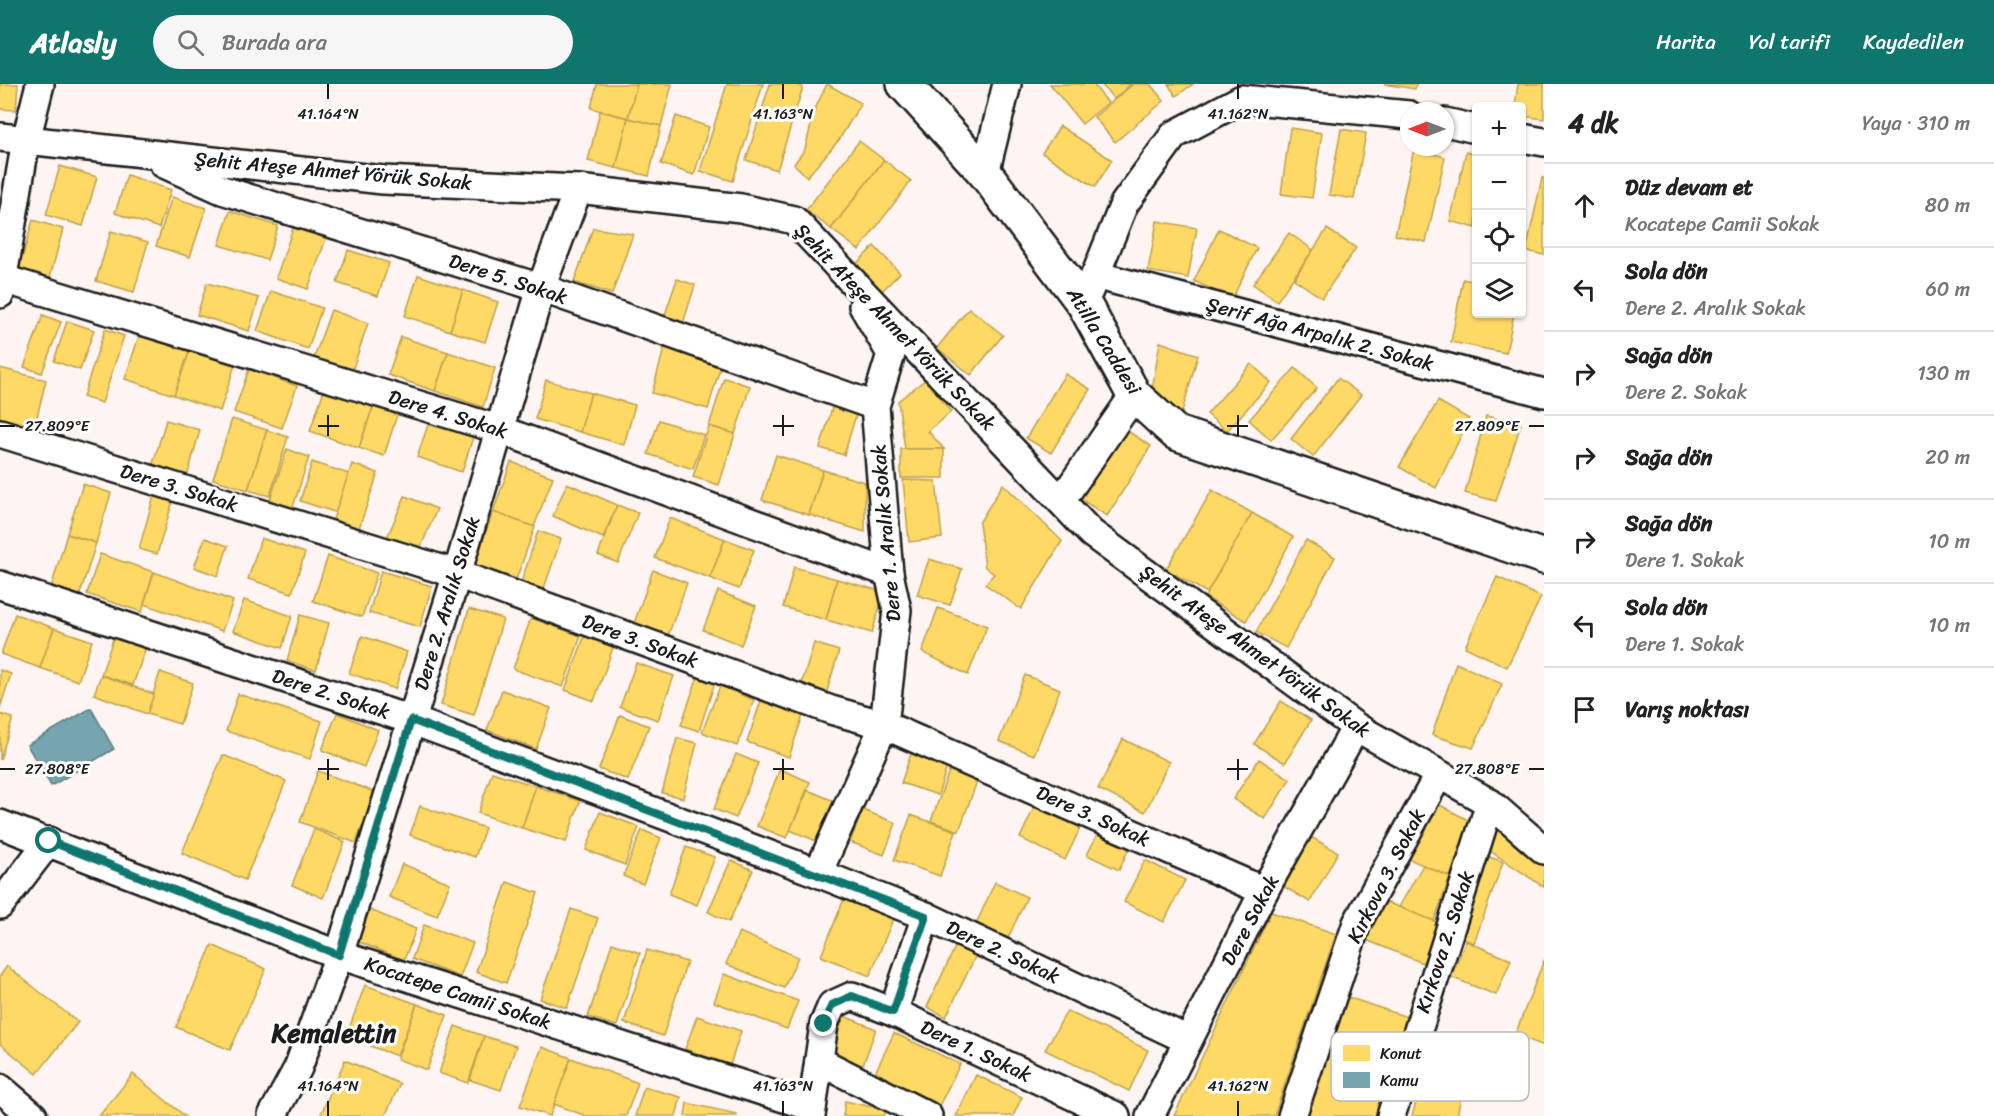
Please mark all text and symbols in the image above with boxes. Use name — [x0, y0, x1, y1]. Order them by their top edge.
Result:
search box — [153, 15, 573, 69]
text: Atlasly — [30, 18, 117, 67]
text: Burada ara — [222, 23, 327, 62]
text: Harita — [1656, 23, 1716, 61]
text: Yol tarifi — [1749, 23, 1830, 61]
text: Kaydedilen — [1863, 23, 1964, 61]
icon: search — [174, 26, 207, 59]
text: 4 dk — [1568, 100, 1619, 146]
text: 41.164°N — [297, 101, 359, 127]
text: 41.163°N — [753, 101, 814, 127]
text: 41.162°N — [1208, 101, 1269, 127]
north arrow — [1400, 102, 1454, 156]
map controls — [1472, 102, 1526, 318]
button: + — [1472, 102, 1526, 156]
text: Yaya · 310 m — [1862, 106, 1970, 141]
street label: Şehit Ateşe Ahmet Yörük Sokak — [193, 141, 474, 201]
button: − — [1472, 156, 1526, 210]
text: Düz devam et — [1625, 168, 1753, 207]
text: 80 m — [1925, 188, 1970, 223]
icon: ahead — [1568, 189, 1601, 222]
text: Kocatepe Camii Sokak — [1625, 207, 1820, 242]
button: locate — [1472, 210, 1526, 264]
street label: Şehit Ateşe Ahmet Yörük Sokak — [786, 215, 1005, 440]
street label: Dere 5. Sokak — [444, 243, 572, 315]
text: Sola dön — [1625, 252, 1708, 291]
button: layers — [1472, 264, 1526, 318]
text: 60 m — [1925, 272, 1970, 307]
icon: left — [1568, 273, 1601, 306]
street label: Atilla Caddesi — [1056, 279, 1152, 403]
street label: Şerif Ağa Arpalık 2. Sokak — [1202, 287, 1438, 381]
text: Dere 2. Aralık Sokak — [1625, 291, 1806, 326]
text: Sağa dön — [1625, 336, 1712, 375]
text: 130 m — [1917, 356, 1970, 391]
icon: right — [1568, 357, 1601, 390]
text: Dere 2. Sokak — [1625, 375, 1747, 410]
street label: Dere 4. Sokak — [384, 379, 512, 449]
text: 27.809°E — [25, 413, 91, 439]
text: 27.809°E — [1455, 413, 1521, 439]
text: Sağa dön — [1625, 438, 1712, 477]
text: 20 m — [1925, 440, 1970, 475]
icon: right — [1568, 441, 1601, 474]
street label: Dere 1. Aralık Sokak — [861, 443, 911, 623]
street label: Dere 3. Sokak — [116, 453, 243, 523]
text: Sağa dön — [1625, 504, 1712, 543]
street label: Dere 2. Aralık Sokak — [404, 511, 490, 695]
text: 10 m — [1928, 524, 1970, 559]
icon: right — [1568, 525, 1601, 558]
text: Dere 1. Sokak — [1625, 543, 1744, 578]
street label: Şehit Ateşe Ahmet Yörük Sokak — [1132, 555, 1378, 747]
text: Sola dön — [1625, 588, 1708, 627]
street label: Dere 3. Sokak — [577, 604, 704, 678]
text: 10 m — [1928, 608, 1970, 643]
icon: left — [1568, 609, 1601, 642]
text: Dere 1. Sokak — [1625, 627, 1744, 662]
street label: Dere 2. Sokak — [267, 658, 395, 730]
text: Varış noktası — [1625, 690, 1749, 729]
icon: arrive — [1568, 693, 1601, 726]
text: 27.808°E — [25, 756, 91, 782]
text: 27.808°E — [1455, 756, 1521, 782]
street label: Dere 3. Sokak — [1030, 775, 1156, 857]
street label: Kırkova 3. Sokak — [1337, 802, 1435, 950]
route start — [35, 827, 61, 853]
street label: Kırkova 2. Sokak — [1406, 866, 1485, 1018]
street label: Dere Sokak — [1211, 868, 1289, 972]
street label: Dere 2. Sokak — [940, 910, 1066, 994]
street label: Kocatepe Camii Sokak — [360, 946, 556, 1040]
district label: Kemalettin — [271, 1010, 397, 1056]
route end — [810, 1010, 836, 1036]
street label: Dere 1. Sokak — [914, 1010, 1038, 1092]
legend — [1331, 1032, 1529, 1101]
text: Konut — [1380, 1039, 1422, 1068]
text: Kamu — [1380, 1066, 1419, 1095]
text: 41.164°N — [297, 1073, 359, 1099]
text: 41.163°N — [753, 1073, 814, 1099]
text: 41.162°N — [1208, 1073, 1269, 1099]

